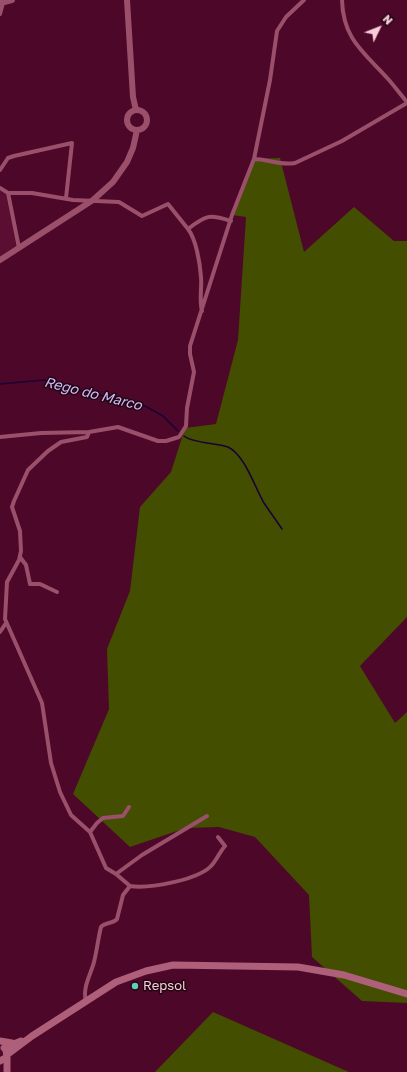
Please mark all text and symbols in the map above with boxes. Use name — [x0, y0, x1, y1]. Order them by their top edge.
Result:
north arrow — [359, 8, 399, 48]
text: N — [381, 12, 396, 27]
water label: Rego do Marco — [43, 374, 143, 414]
place label: Repsol — [143, 978, 186, 994]
marker: Repsol — [130, 981, 140, 991]

